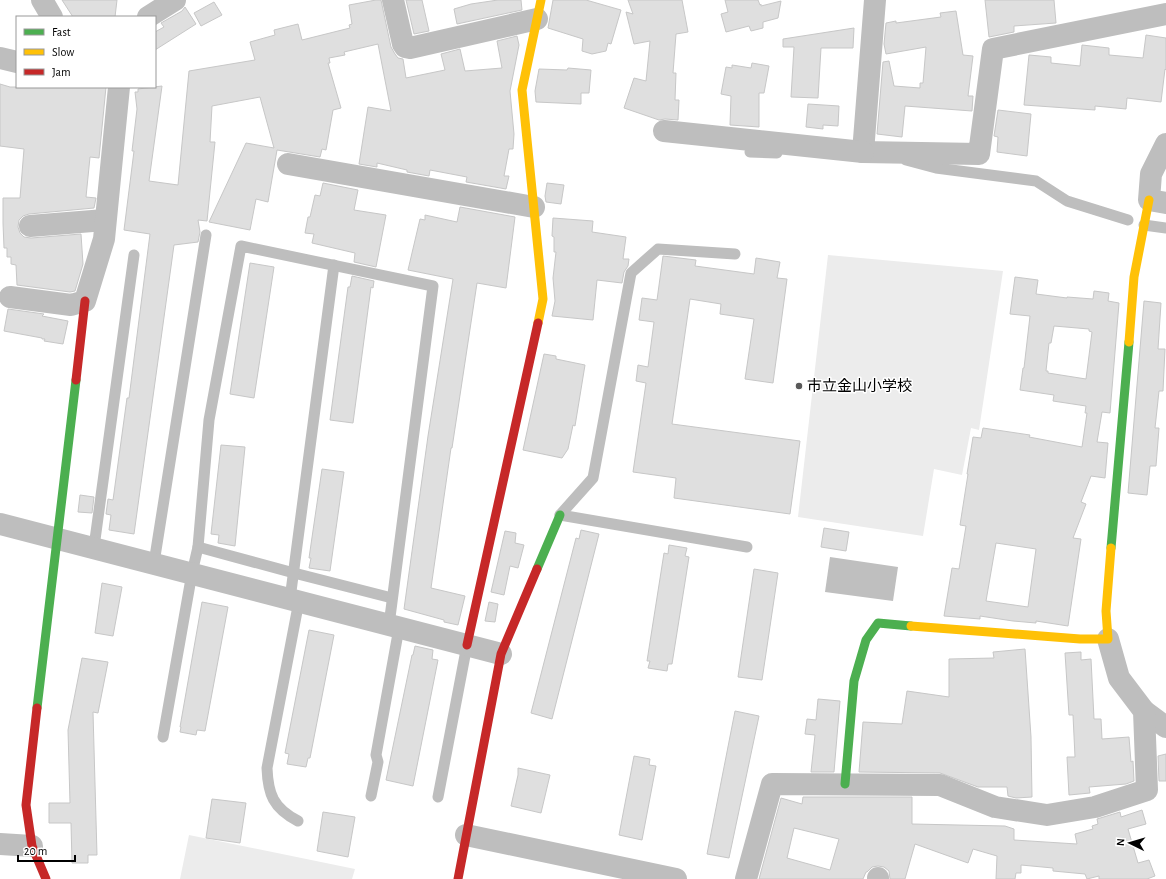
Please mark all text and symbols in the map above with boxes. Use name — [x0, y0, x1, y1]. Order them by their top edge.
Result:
legend — [16, 16, 156, 88]
text: Fast — [52, 26, 71, 38]
text: Slow — [52, 46, 74, 58]
text: Jam — [52, 66, 71, 78]
place label: 市立金山小学校 — [807, 378, 912, 394]
marker: 市立金山小学校 — [794, 381, 804, 391]
north arrow — [1110, 823, 1150, 863]
scale bar — [18, 837, 75, 863]
text: N — [1115, 838, 1126, 846]
text: 20 m — [24, 845, 47, 857]

